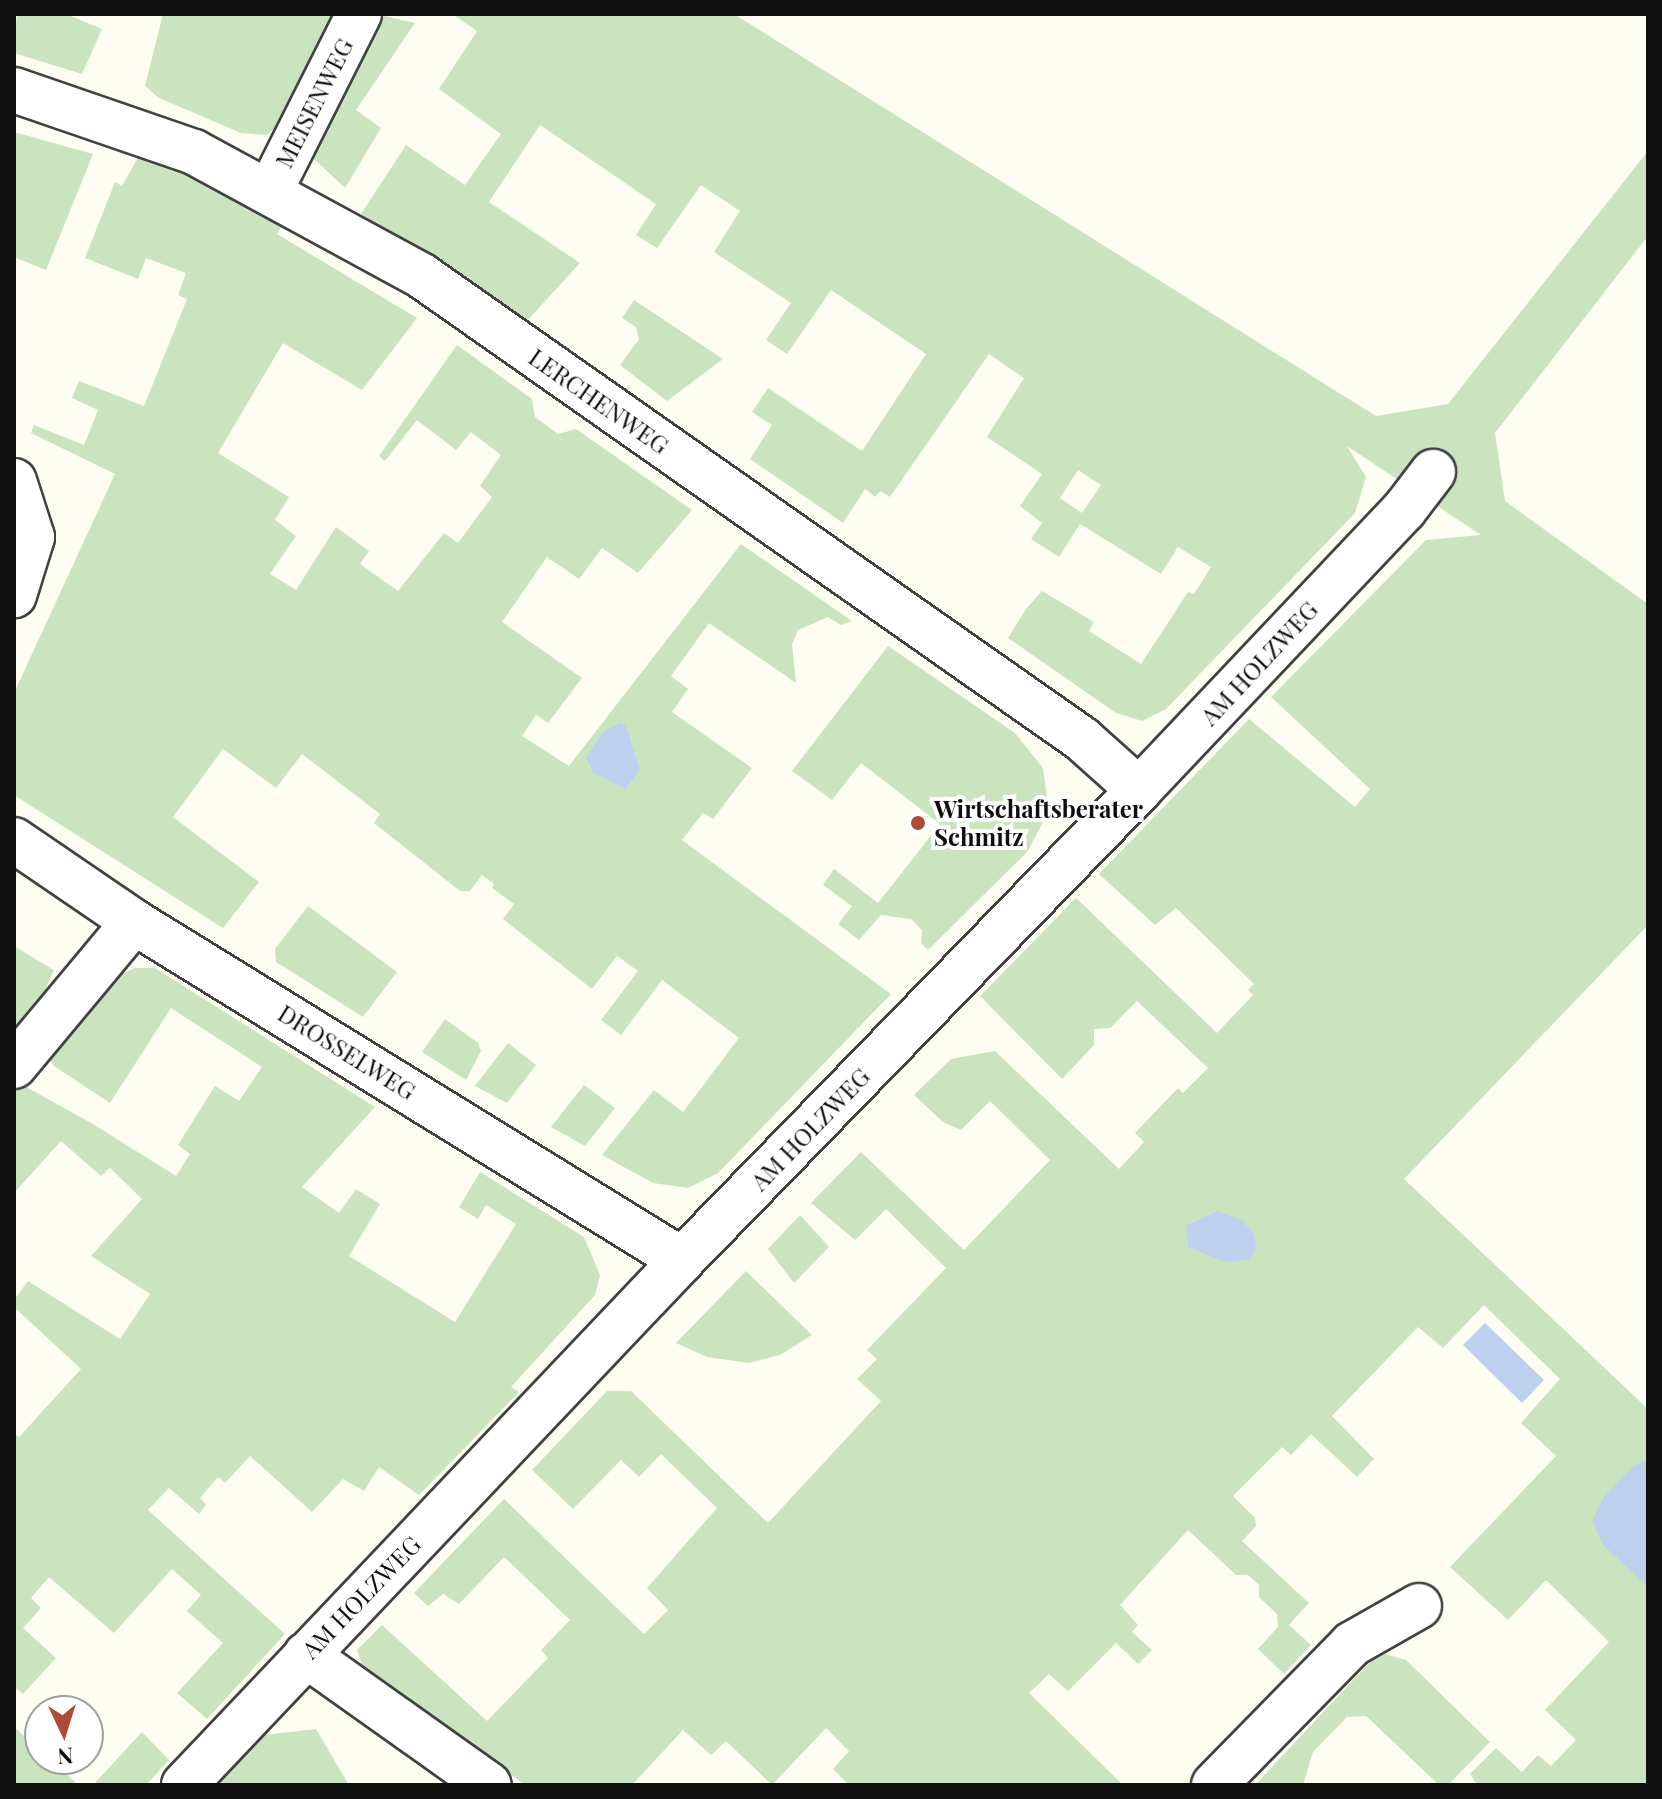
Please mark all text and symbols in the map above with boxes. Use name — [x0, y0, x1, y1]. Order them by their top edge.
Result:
street label: MEISENWEG — [269, 33, 359, 173]
street label: LERCHENWEG — [524, 342, 674, 460]
street label: AM HOLZWEG — [1194, 595, 1324, 731]
place label: Wirtschaftsberater Schmitz — [934, 795, 1143, 851]
marker: Wirtschaftsberater Schmitz — [909, 814, 927, 832]
street label: DROSSELWEG — [273, 998, 421, 1106]
street label: AM HOLZWEG — [745, 1062, 875, 1196]
street label: AM HOLZWEG — [296, 1530, 426, 1664]
north arrow — [24, 1695, 104, 1775]
text: N — [57, 1741, 75, 1772]

